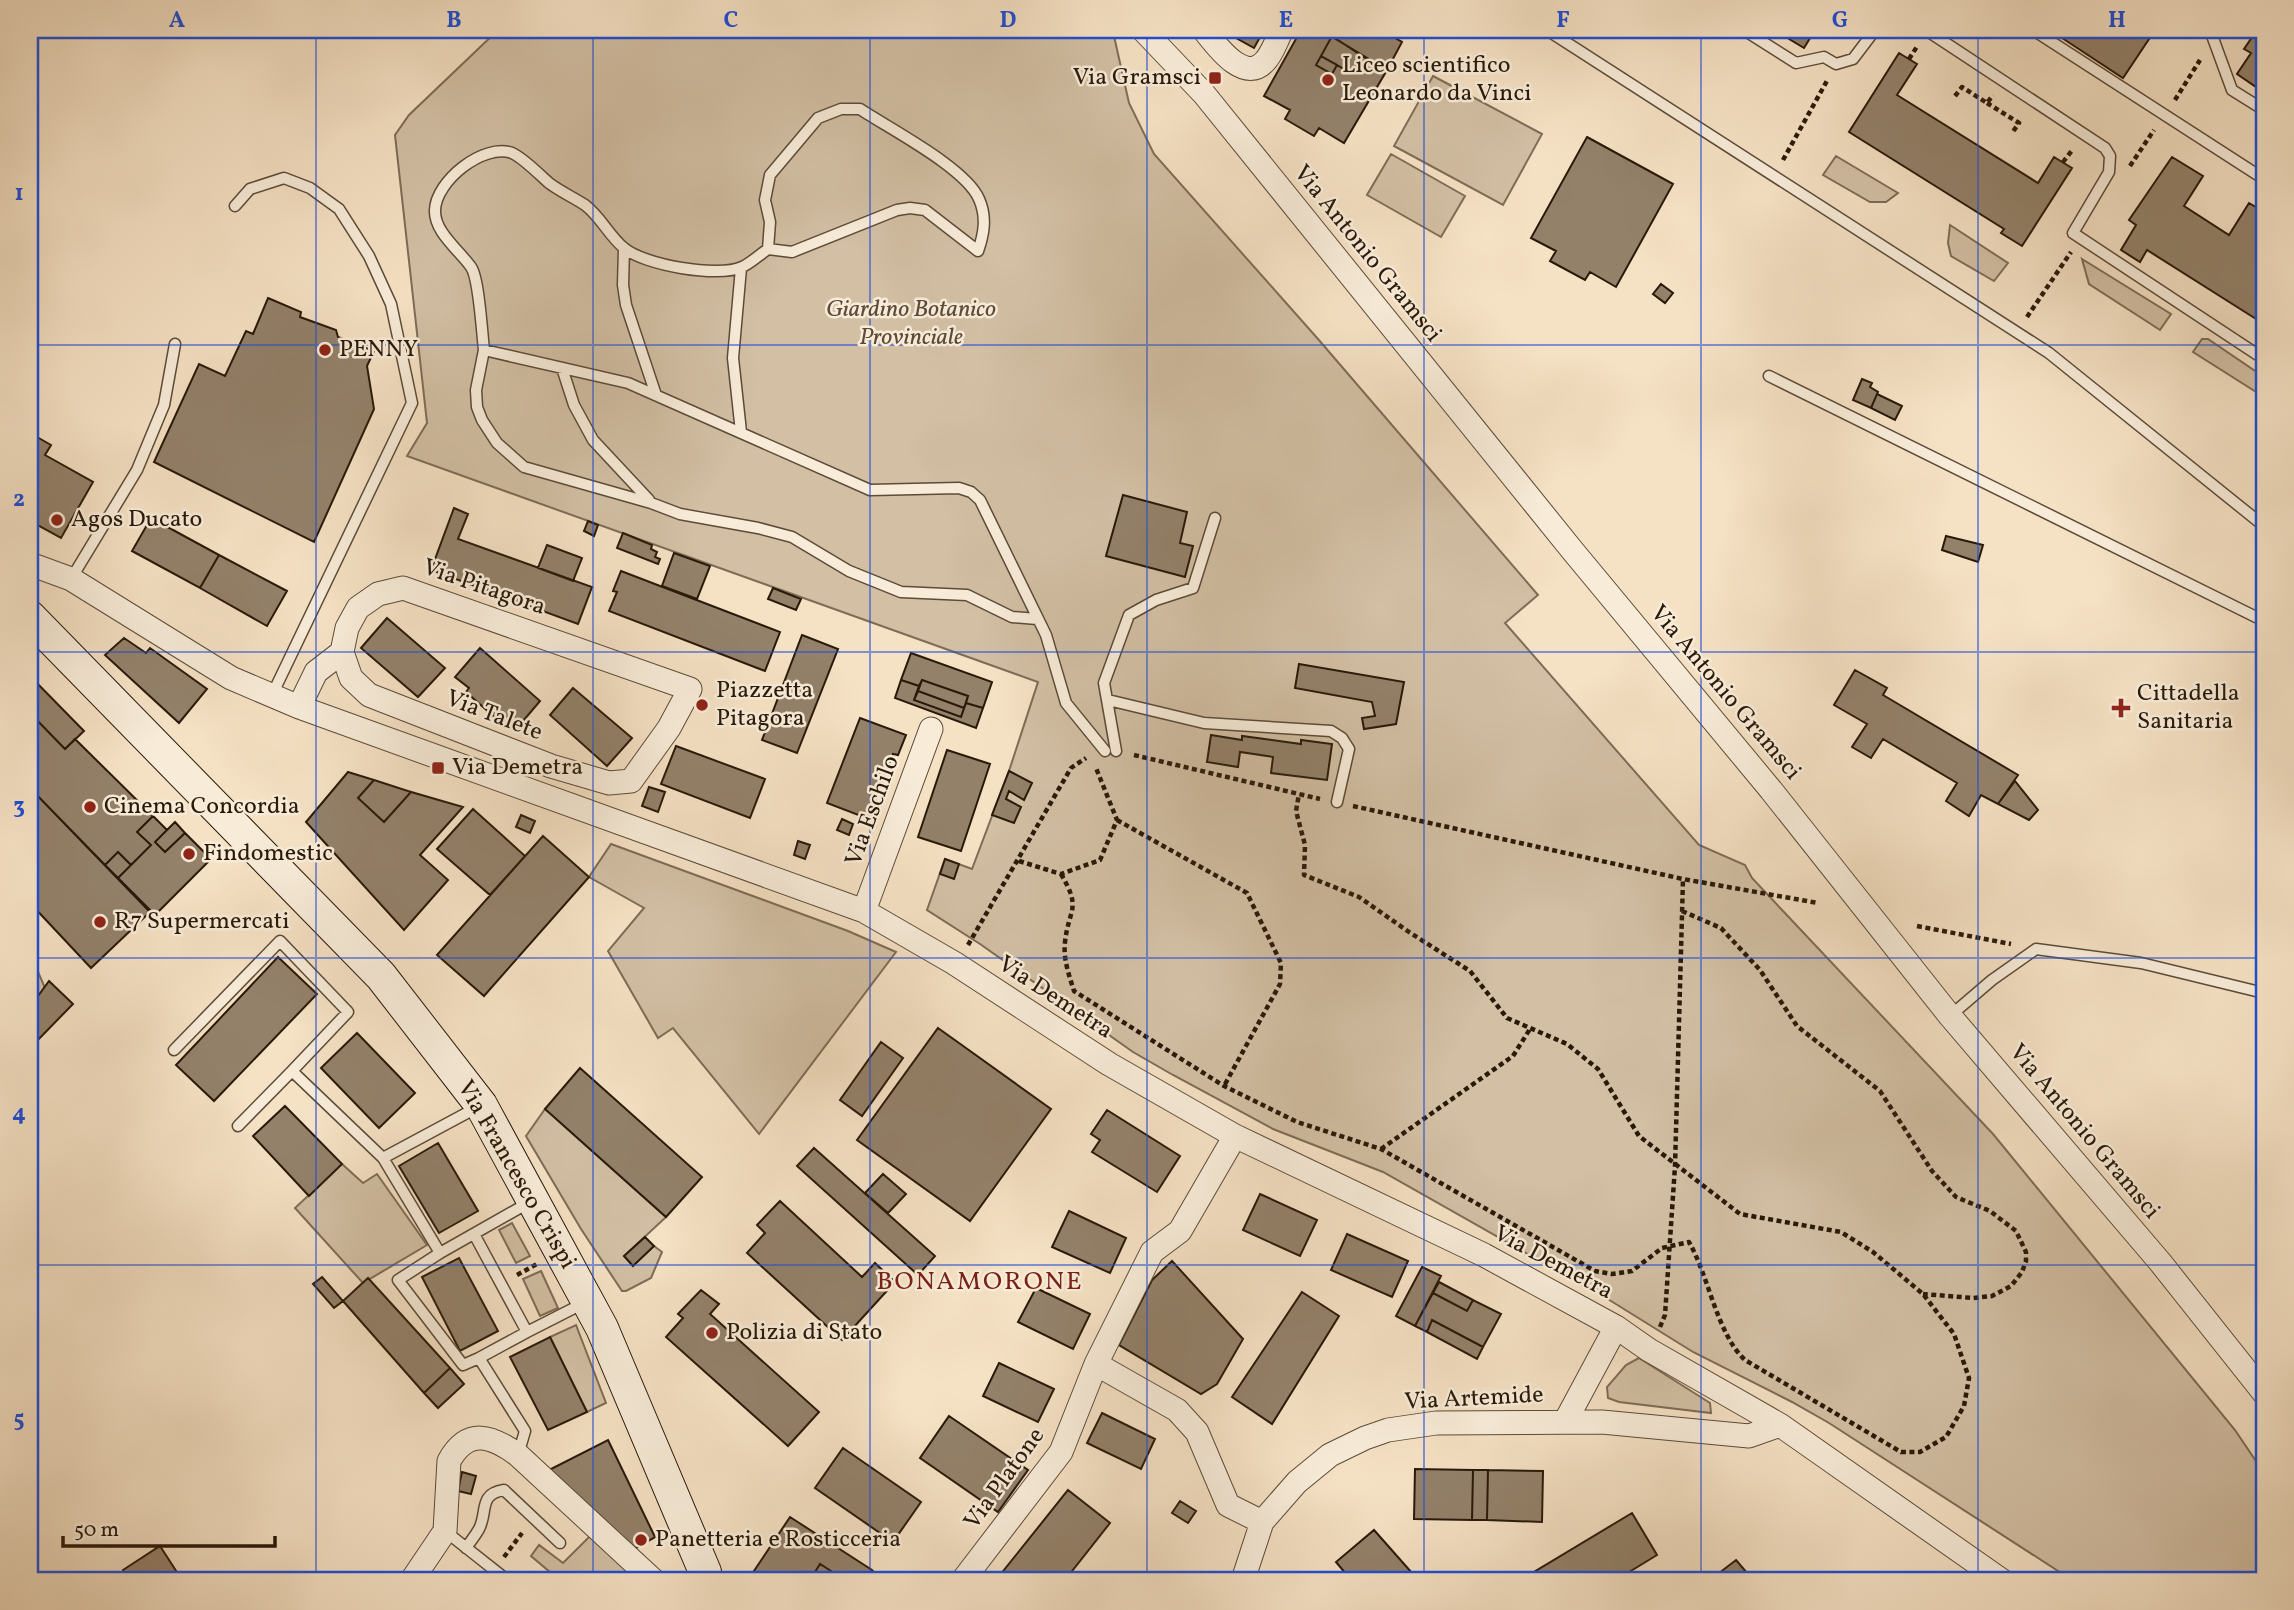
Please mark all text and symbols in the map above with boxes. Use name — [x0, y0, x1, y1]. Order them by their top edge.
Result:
text: A — [169, 5, 185, 37]
text: B — [446, 5, 462, 37]
text: C — [724, 5, 738, 37]
text: D — [1000, 5, 1017, 37]
text: E — [1279, 5, 1293, 37]
text: F — [1556, 5, 1570, 37]
text: G — [1832, 5, 1848, 37]
text: H — [2108, 5, 2126, 37]
place label: Liceo scientifico Leonardo da Vinci — [1342, 49, 1531, 111]
place label: Via Gramsci — [1073, 61, 1201, 95]
marker: Via Gramsci — [1207, 70, 1223, 86]
marker: Liceo scientifico Leonardo da Vinci — [1320, 72, 1336, 88]
street label: Via Antonio Gramsci — [1285, 158, 1449, 350]
text: 1 — [14, 178, 24, 210]
park label: Giardino Botanico Provinciale — [826, 293, 996, 355]
place label: PENNY — [339, 333, 418, 367]
marker: PENNY — [317, 342, 333, 358]
text: 2 — [13, 484, 25, 516]
place label: Agos Ducato — [71, 503, 202, 537]
marker: Agos Ducato — [49, 512, 65, 528]
street label: Via Pitagora — [418, 551, 550, 625]
street label: Via Antonio Gramsci — [1641, 598, 1809, 788]
place label: Piazzetta Pitagora — [716, 674, 813, 736]
place label: Cittadella Sanitaria — [2137, 677, 2240, 739]
street label: Via Talete — [441, 682, 547, 750]
marker: Piazzetta Pitagora — [694, 697, 710, 713]
marker: Cittadella Sanitaria — [2111, 698, 2131, 718]
place label: Via Demetra — [452, 751, 583, 785]
street label: Via Eschilo — [837, 751, 909, 871]
marker: Via Demetra — [430, 760, 446, 776]
place label: Cinema Concordia — [104, 790, 300, 824]
text: 3 — [13, 791, 25, 823]
marker: Cinema Concordia — [82, 799, 98, 815]
place label: Findomestic — [203, 837, 333, 871]
marker: Findomestic — [181, 846, 197, 862]
place label: R7 Supermercati — [114, 905, 289, 939]
marker: R7 Supermercati — [92, 914, 108, 930]
street label: Via Demetra — [991, 948, 1119, 1048]
street label: Via Antonio Gramsci — [2000, 1037, 2168, 1227]
street label: Via Francesco Crispi — [448, 1074, 584, 1276]
text: 4 — [12, 1098, 26, 1130]
street label: Via Demetra — [1487, 1217, 1619, 1309]
district label: BONAMORONE — [876, 1264, 1084, 1300]
place label: Polizia di Stato — [726, 1316, 882, 1350]
marker: Polizia di Stato — [704, 1325, 720, 1341]
street label: Via Artemide — [1404, 1378, 1544, 1420]
text: 5 — [13, 1404, 25, 1436]
street label: Via Platone — [956, 1421, 1054, 1537]
scale bar — [63, 1505, 275, 1549]
text: 50 m — [74, 1516, 119, 1545]
place label: Panetteria e Rosticceria — [655, 1523, 901, 1557]
marker: Panetteria e Rosticceria — [633, 1532, 649, 1548]

